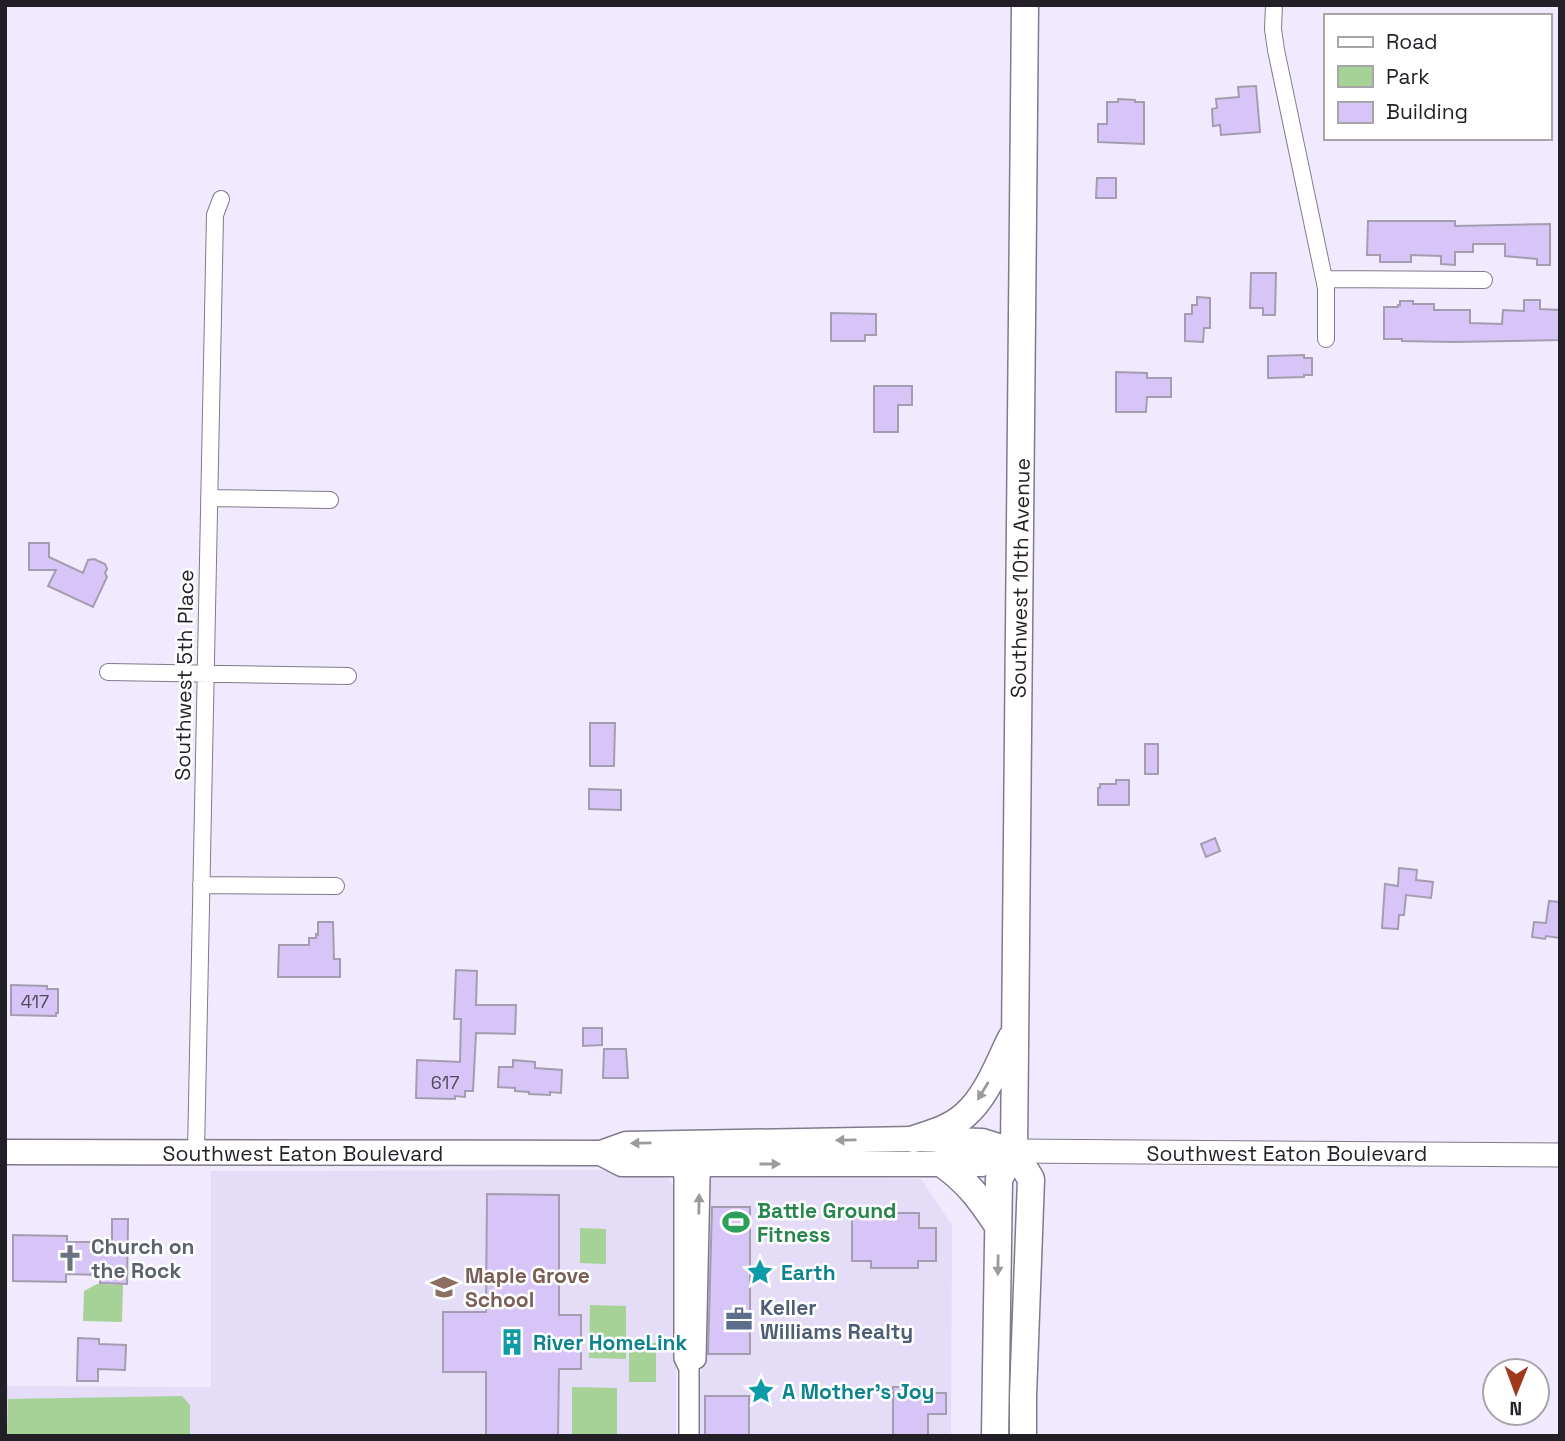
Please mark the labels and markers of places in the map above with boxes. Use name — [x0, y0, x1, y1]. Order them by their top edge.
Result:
place label: Battle Ground Fitness — [757, 1197, 897, 1248]
sports icon: Battle Ground Fitness — [721, 1207, 751, 1237]
place label: Church on the Rock — [91, 1233, 195, 1284]
church icon: Church on the Rock — [55, 1243, 85, 1273]
place icon: Earth — [745, 1257, 775, 1287]
place label: Earth — [781, 1259, 836, 1286]
place label: Maple Grove School — [465, 1262, 590, 1313]
school or university icon: Maple Grove School — [429, 1272, 459, 1302]
place label: Keller Williams Realty — [760, 1294, 913, 1345]
office icon: Keller Williams Realty — [724, 1304, 754, 1334]
building icon: River HomeLink — [497, 1327, 527, 1357]
place label: River HomeLink — [533, 1329, 687, 1356]
place icon: A Mother's Joy — [746, 1376, 776, 1406]
place label: A Mother's Joy — [782, 1378, 934, 1405]

